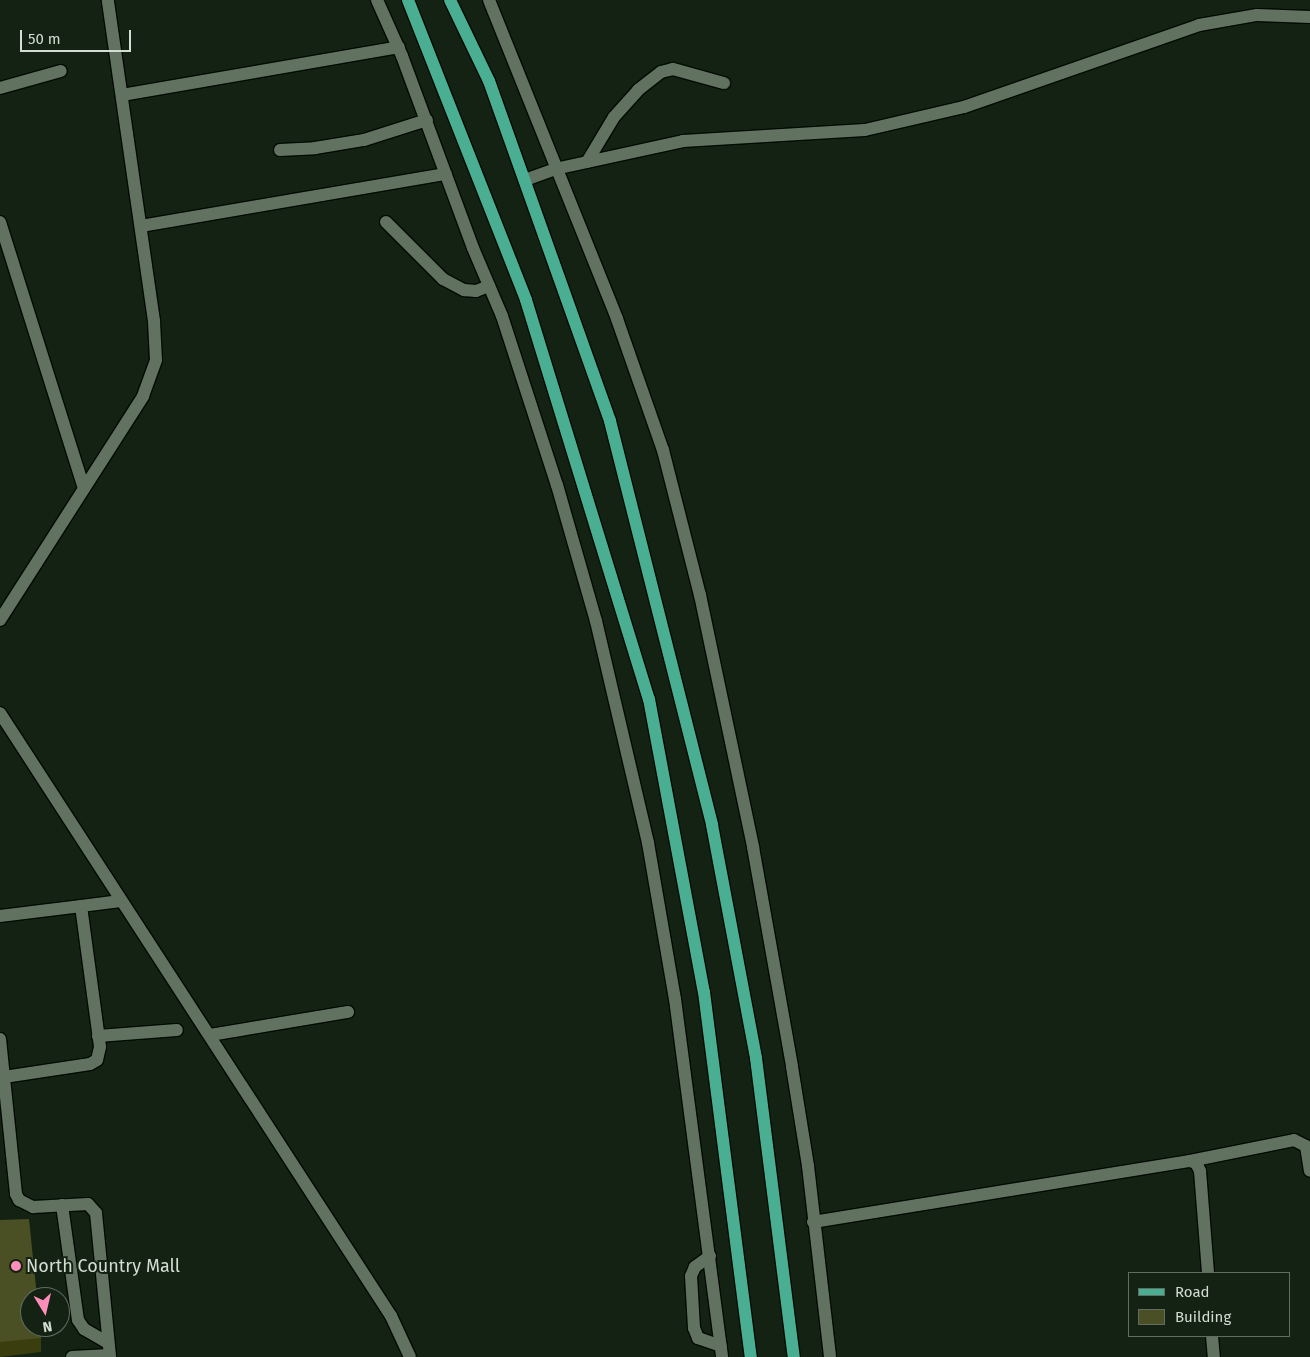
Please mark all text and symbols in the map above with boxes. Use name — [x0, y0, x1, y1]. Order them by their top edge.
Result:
scale bar — [22, 20, 134, 52]
text: 50 m — [28, 30, 61, 48]
place label: North Country Mall — [26, 1255, 180, 1277]
marker: North Country Mall — [10, 1260, 22, 1272]
legend — [1128, 1272, 1290, 1337]
text: Road — [1175, 1283, 1210, 1301]
north arrow — [20, 1287, 70, 1337]
text: Building — [1175, 1308, 1231, 1326]
text: N — [41, 1317, 53, 1335]

